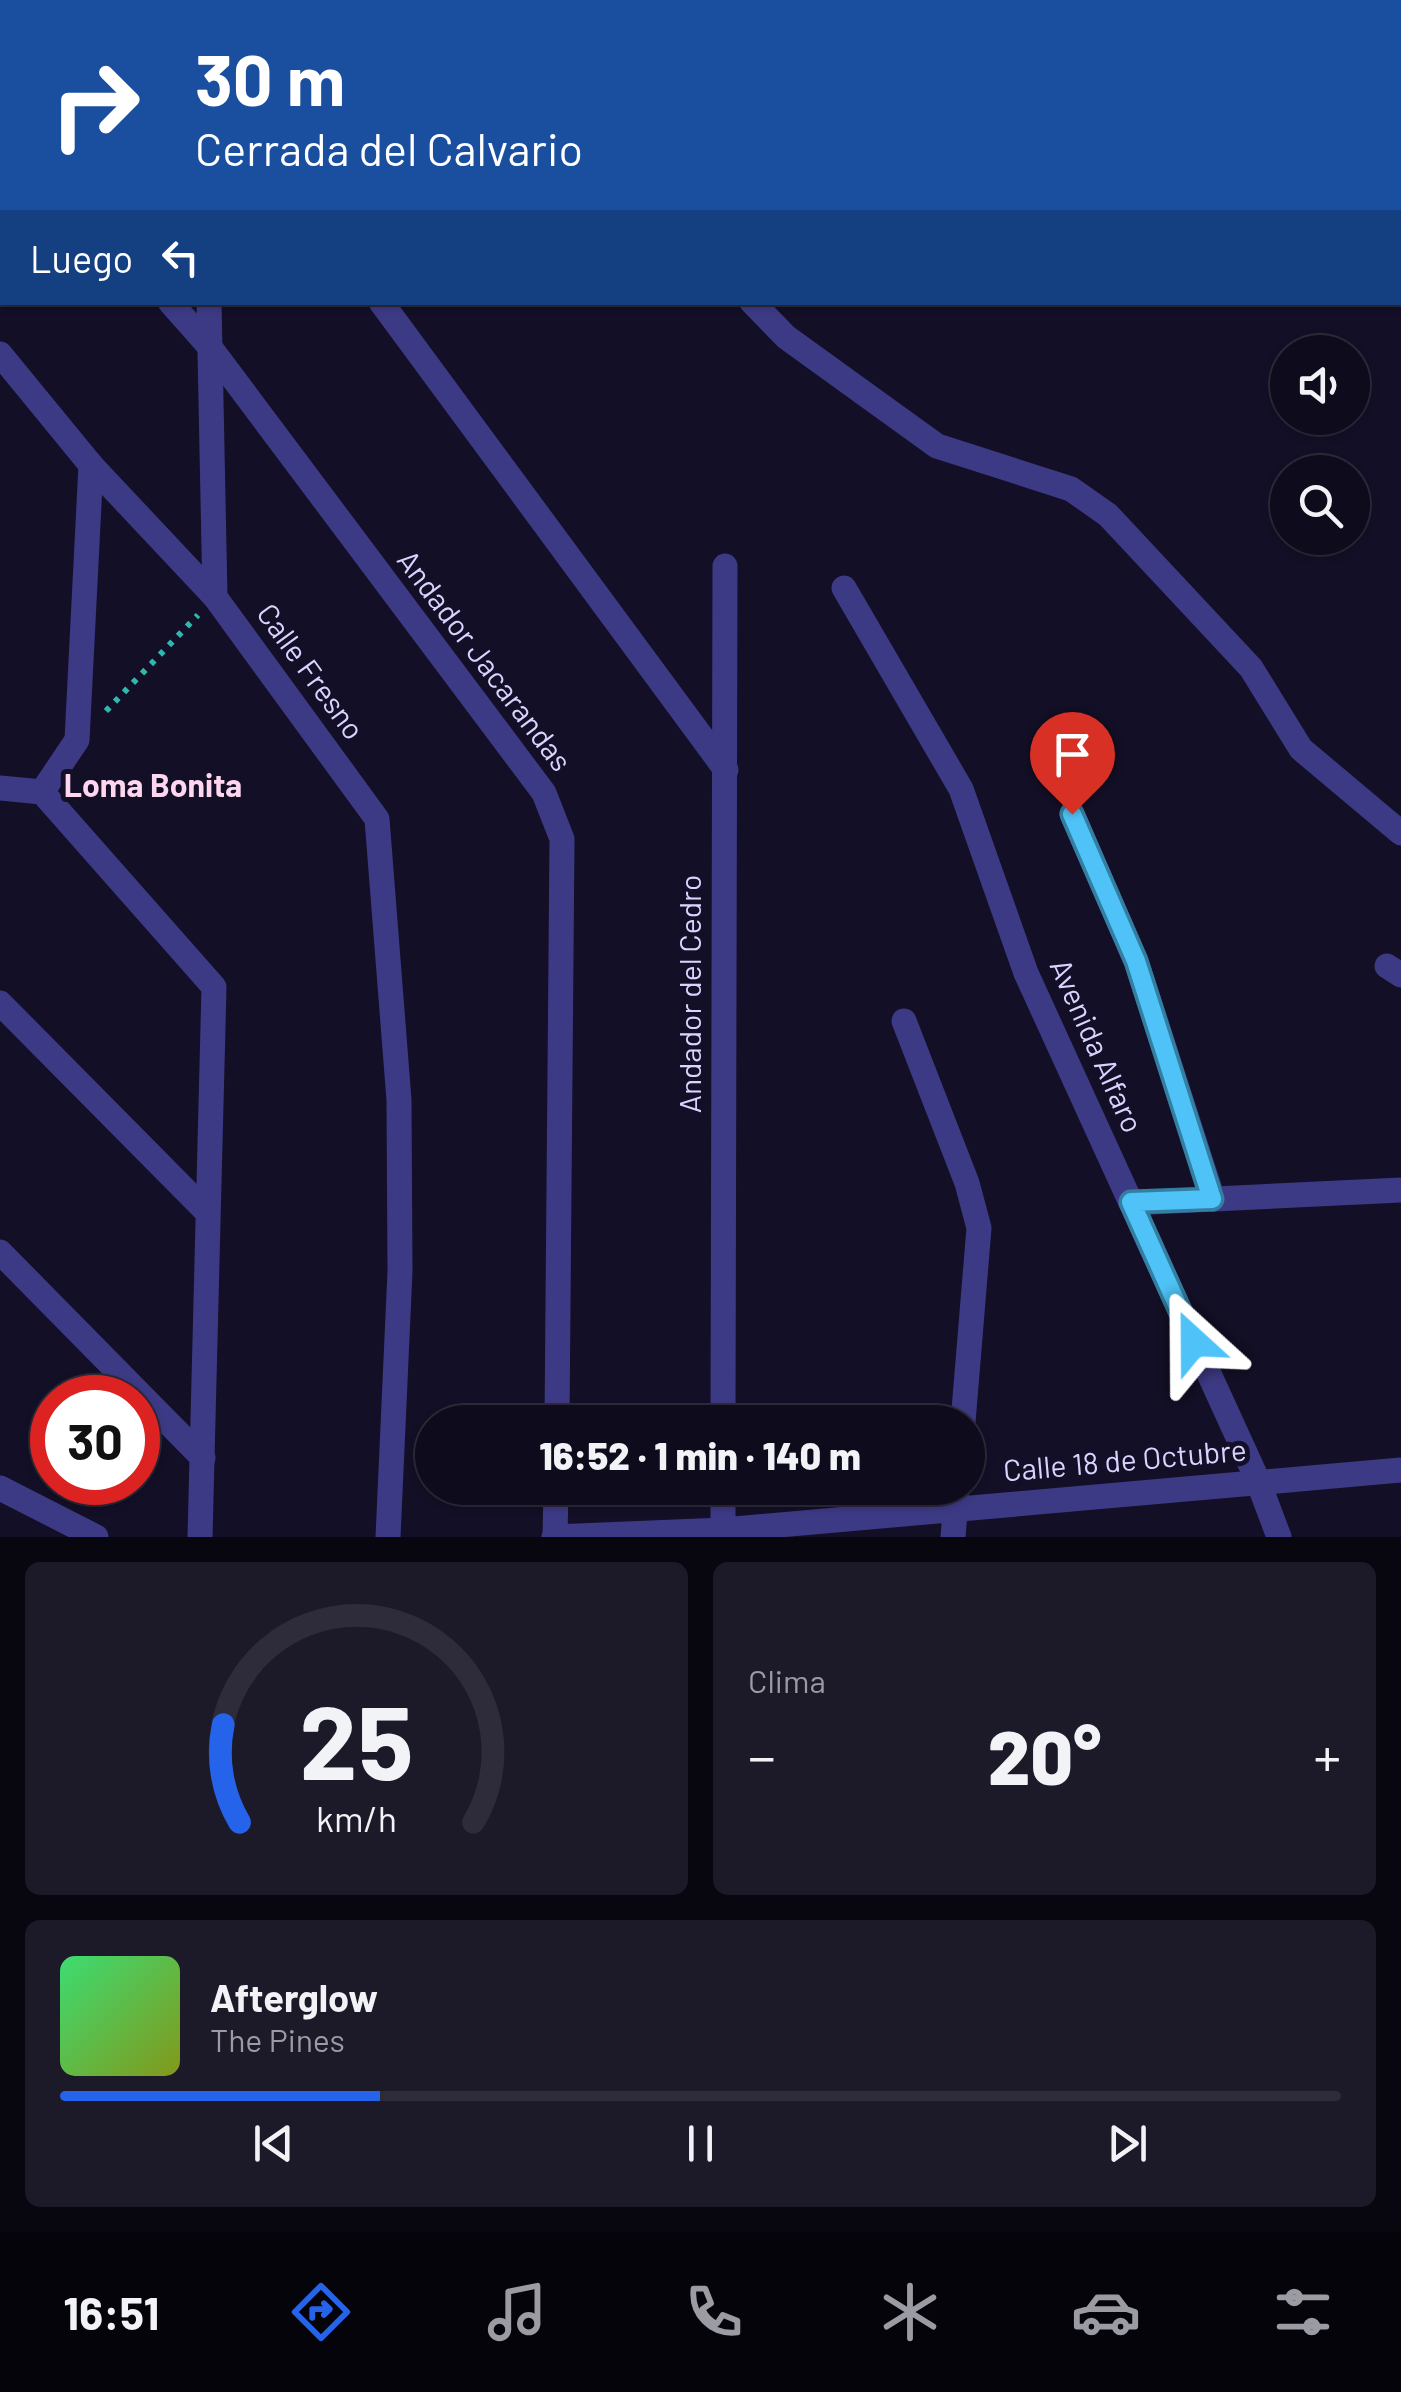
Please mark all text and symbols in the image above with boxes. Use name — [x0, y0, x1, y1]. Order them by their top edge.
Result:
text: 30 m — [195, 36, 345, 120]
icon: right — [30, 40, 160, 170]
text: Cerrada del Calvario — [195, 121, 583, 175]
icon: left — [153, 230, 208, 285]
text: Luego — [30, 235, 133, 281]
map controls — [1270, 335, 1370, 555]
button: sound — [1270, 335, 1370, 435]
button: search — [1270, 455, 1370, 555]
street label: Andador Jacarandas — [391, 542, 580, 777]
street label: Calle Fresno — [250, 596, 373, 746]
pin — [1030, 712, 1115, 815]
icon: arrive — [1045, 727, 1100, 782]
district label: Loma Bonita — [64, 765, 242, 803]
street label: Andador del Cedro — [671, 875, 707, 1113]
street label: Avenida Alfaro — [1043, 953, 1152, 1138]
position arrow — [1142, 1290, 1246, 1394]
speed limit sign: 30 — [30, 1375, 160, 1505]
street label: Calle 18 de Octubre — [1002, 1430, 1248, 1488]
text: 16:52 · 1 min · 140 m — [539, 1432, 861, 1478]
text: Clima — [748, 1661, 826, 1699]
text: 25 — [299, 1676, 414, 1801]
text: 20° — [988, 1710, 1101, 1800]
text: − — [748, 1722, 776, 1788]
text: + — [1313, 1722, 1341, 1788]
text: km/h — [316, 1796, 397, 1839]
text: Afterglow — [210, 1974, 378, 2020]
text: The Pines — [210, 2020, 345, 2058]
icon: previous — [246, 2116, 301, 2171]
icon: pause — [673, 2116, 728, 2171]
icon: next — [1100, 2116, 1155, 2171]
icon: directions — [286, 2277, 356, 2347]
icon: music — [482, 2277, 552, 2347]
icon: phone — [679, 2277, 749, 2347]
icon: climate — [875, 2277, 945, 2347]
icon: car — [1071, 2277, 1141, 2347]
icon: filters — [1268, 2277, 1338, 2347]
text: 16:51 — [63, 2285, 159, 2339]

